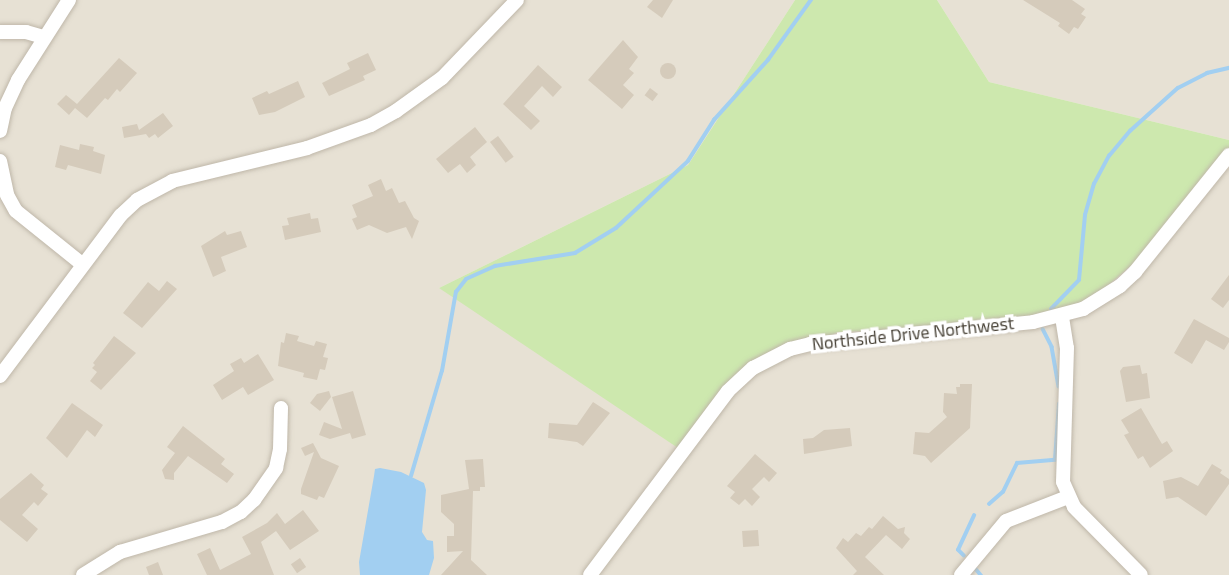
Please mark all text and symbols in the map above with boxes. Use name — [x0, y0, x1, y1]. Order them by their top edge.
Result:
street label: Northside Drive Northwest — [811, 313, 1015, 355]

